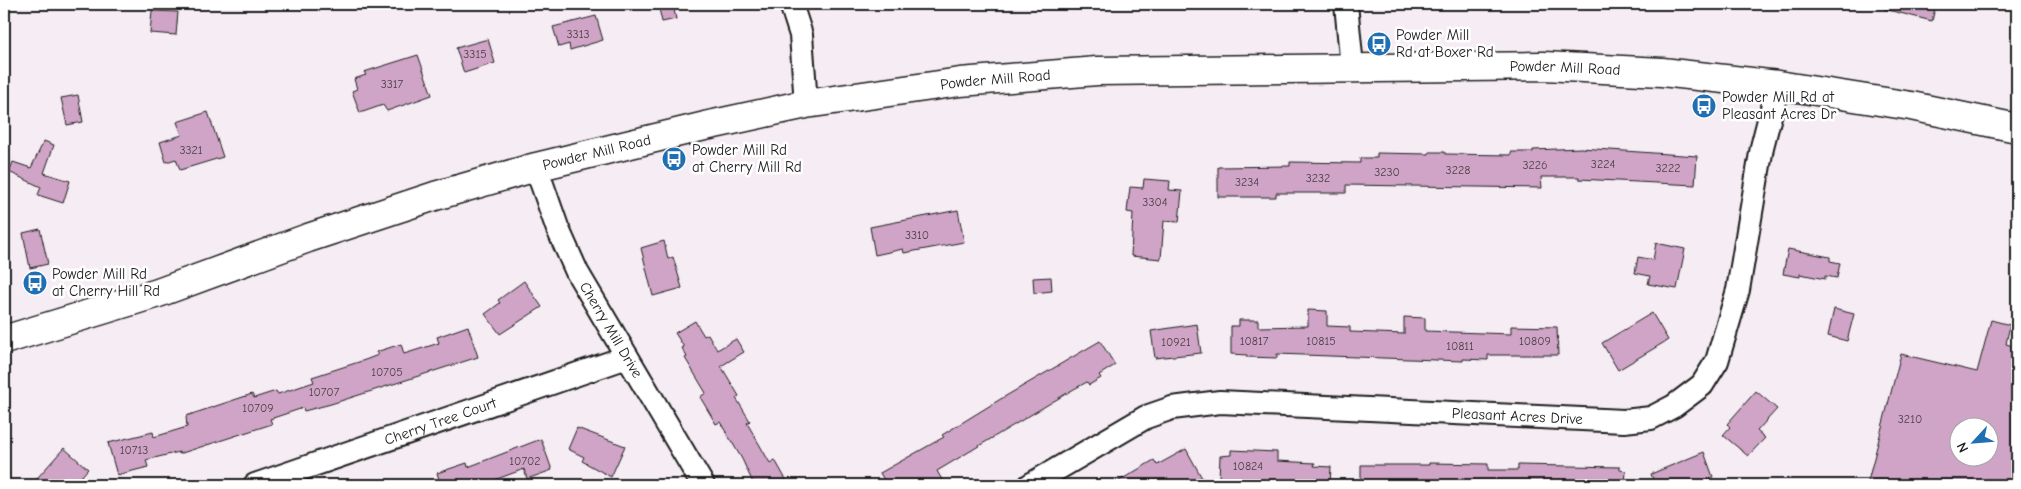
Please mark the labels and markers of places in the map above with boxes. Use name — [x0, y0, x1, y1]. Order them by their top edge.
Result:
place label: Powder Mill Rd at Boxer Rd — [1396, 26, 1494, 61]
bus stop icon: Powder Mill Rd at Boxer Rd — [1366, 31, 1392, 57]
place label: Powder Mill Rd at Pleasant Acres Dr — [1722, 88, 1836, 123]
bus stop icon: Powder Mill Rd at Pleasant Acres Dr — [1691, 93, 1717, 119]
place label: Powder Mill Rd at Cherry Mill Rd — [692, 141, 802, 176]
bus stop icon: Powder Mill Rd at Cherry Mill Rd — [661, 146, 687, 172]
place label: Powder Mill Rd at Cherry Hill Rd — [52, 265, 160, 300]
bus stop icon: Powder Mill Rd at Cherry Hill Rd — [22, 270, 48, 296]

